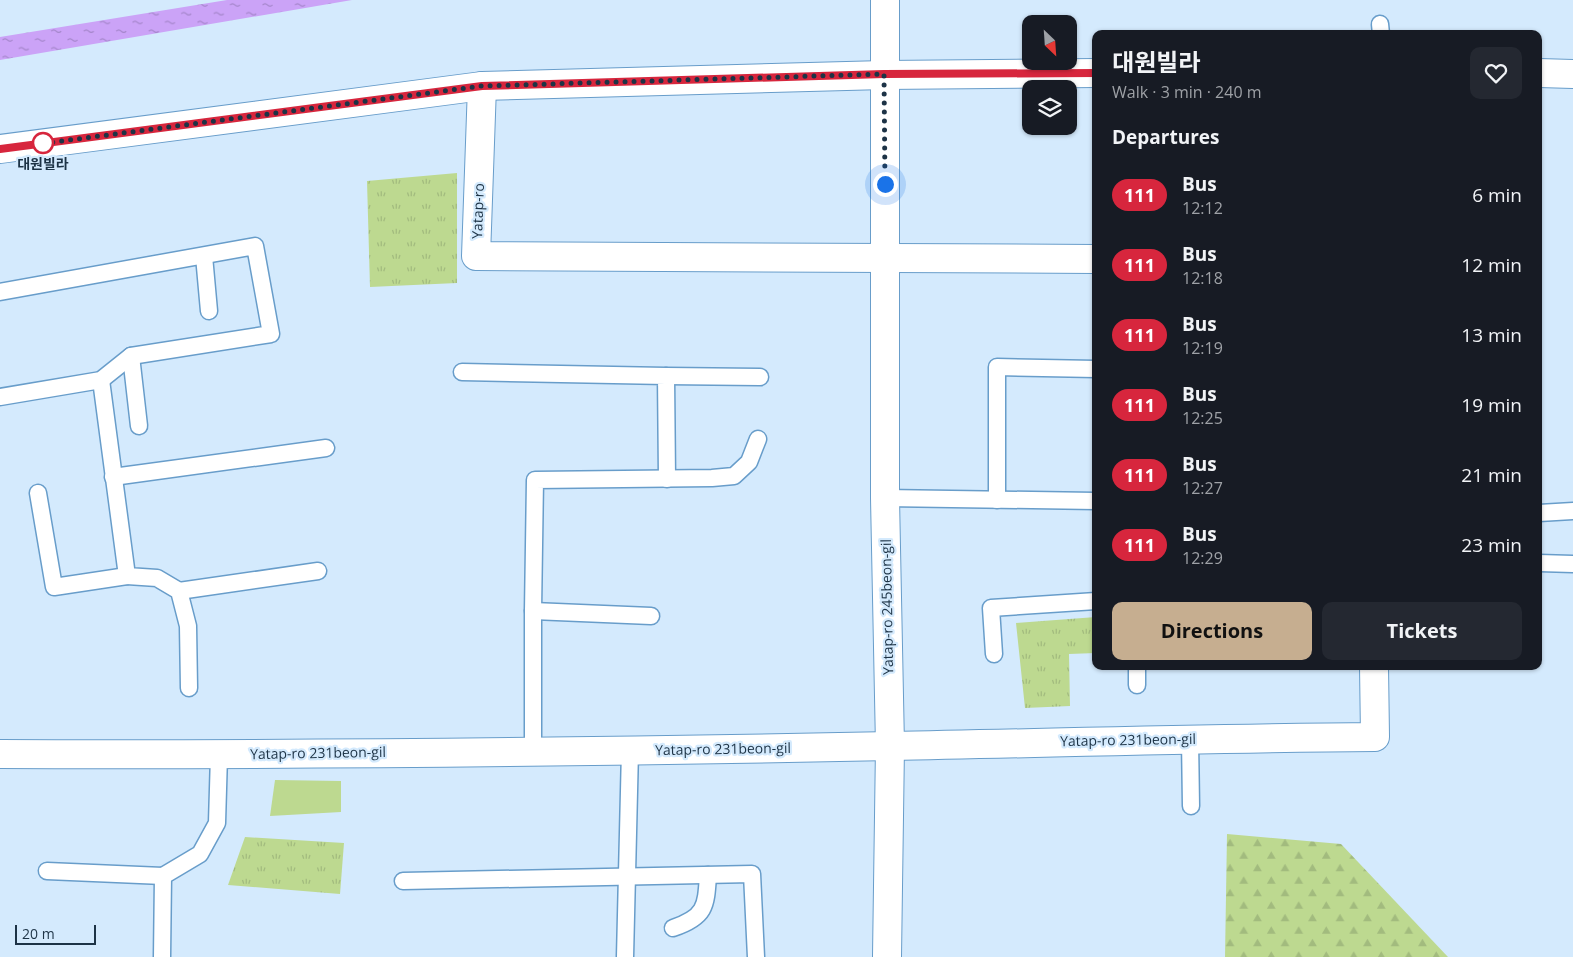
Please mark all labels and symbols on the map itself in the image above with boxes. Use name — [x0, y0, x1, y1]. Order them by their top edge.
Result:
north arrow — [1022, 15, 1078, 70]
marker: 대원빌라 — [32, 132, 54, 154]
place label: 대원빌라 — [17, 154, 69, 173]
your location — [873, 172, 898, 197]
street label: Yatap-ro — [467, 183, 488, 239]
street label: Yatap-ro 245beon-gil — [876, 539, 897, 675]
street label: Yatap-ro 231beon-gil — [1060, 729, 1196, 750]
street label: Yatap-ro 231beon-gil — [655, 738, 791, 759]
street label: Yatap-ro 231beon-gil — [250, 742, 386, 763]
scale bar — [15, 922, 96, 945]

